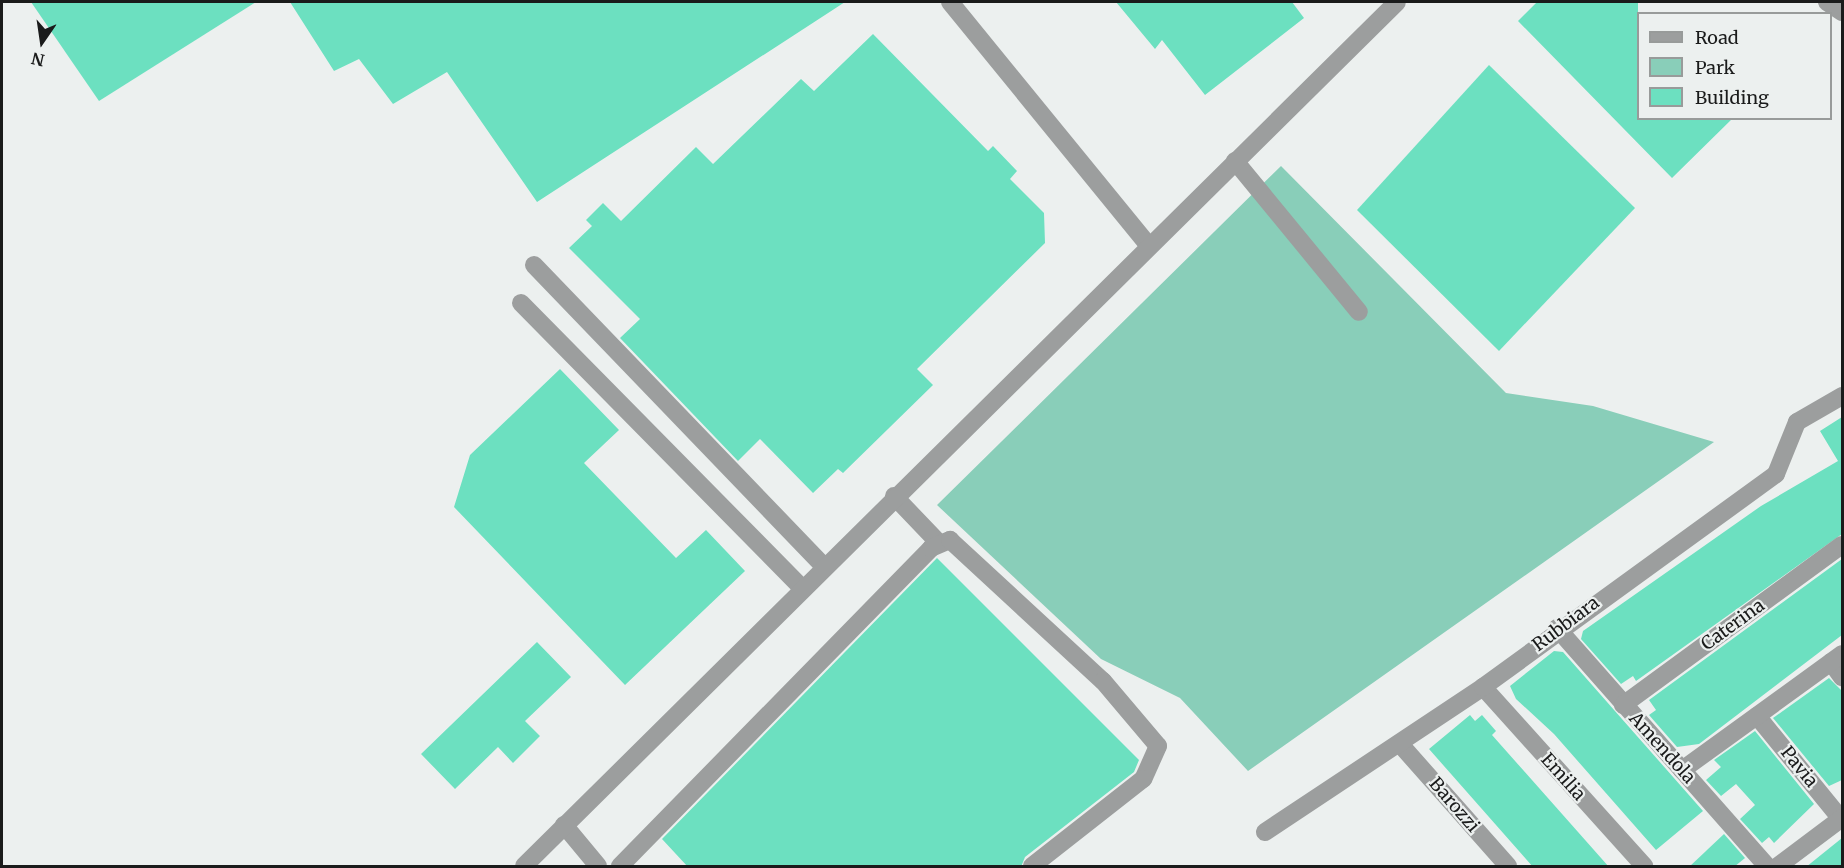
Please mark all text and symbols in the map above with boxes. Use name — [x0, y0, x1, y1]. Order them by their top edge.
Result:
north arrow — [12, 12, 72, 72]
legend — [1637, 12, 1832, 120]
text: Road — [1695, 26, 1739, 49]
text: N — [30, 48, 46, 71]
text: Park — [1695, 56, 1735, 79]
text: Building — [1695, 86, 1769, 109]
street label: Rubbiara — [1528, 592, 1604, 656]
street label: Caterina — [1697, 595, 1769, 655]
street label: Amendola — [1624, 708, 1700, 788]
street label: Pavia — [1776, 742, 1822, 792]
street label: Emilia — [1536, 749, 1590, 805]
street label: Barozzi — [1424, 773, 1484, 837]

